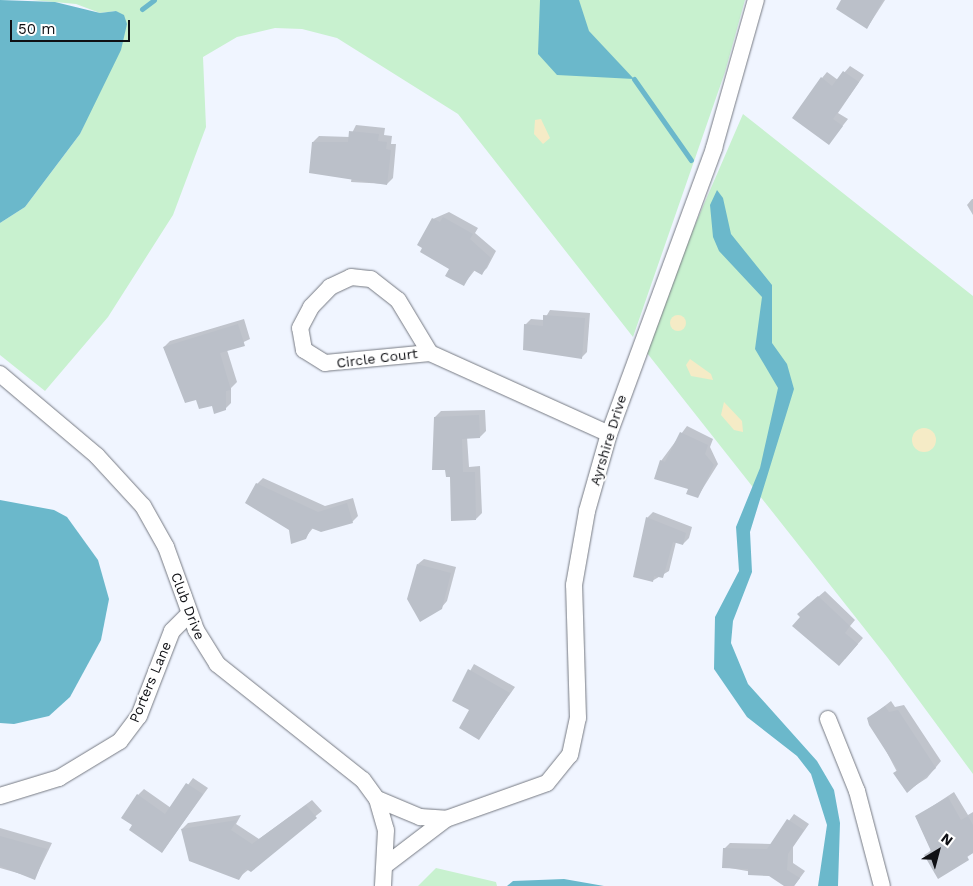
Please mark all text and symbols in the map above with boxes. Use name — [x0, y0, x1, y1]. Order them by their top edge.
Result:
scale bar — [12, 10, 132, 42]
text: 50 m — [18, 20, 55, 38]
street label: Circle Court — [335, 345, 419, 371]
street label: Ayrshire Drive — [586, 393, 630, 487]
street label: Club Drive — [167, 570, 209, 642]
street label: Porters Lane — [125, 639, 175, 725]
north arrow — [913, 826, 963, 876]
text: N — [938, 830, 956, 849]

